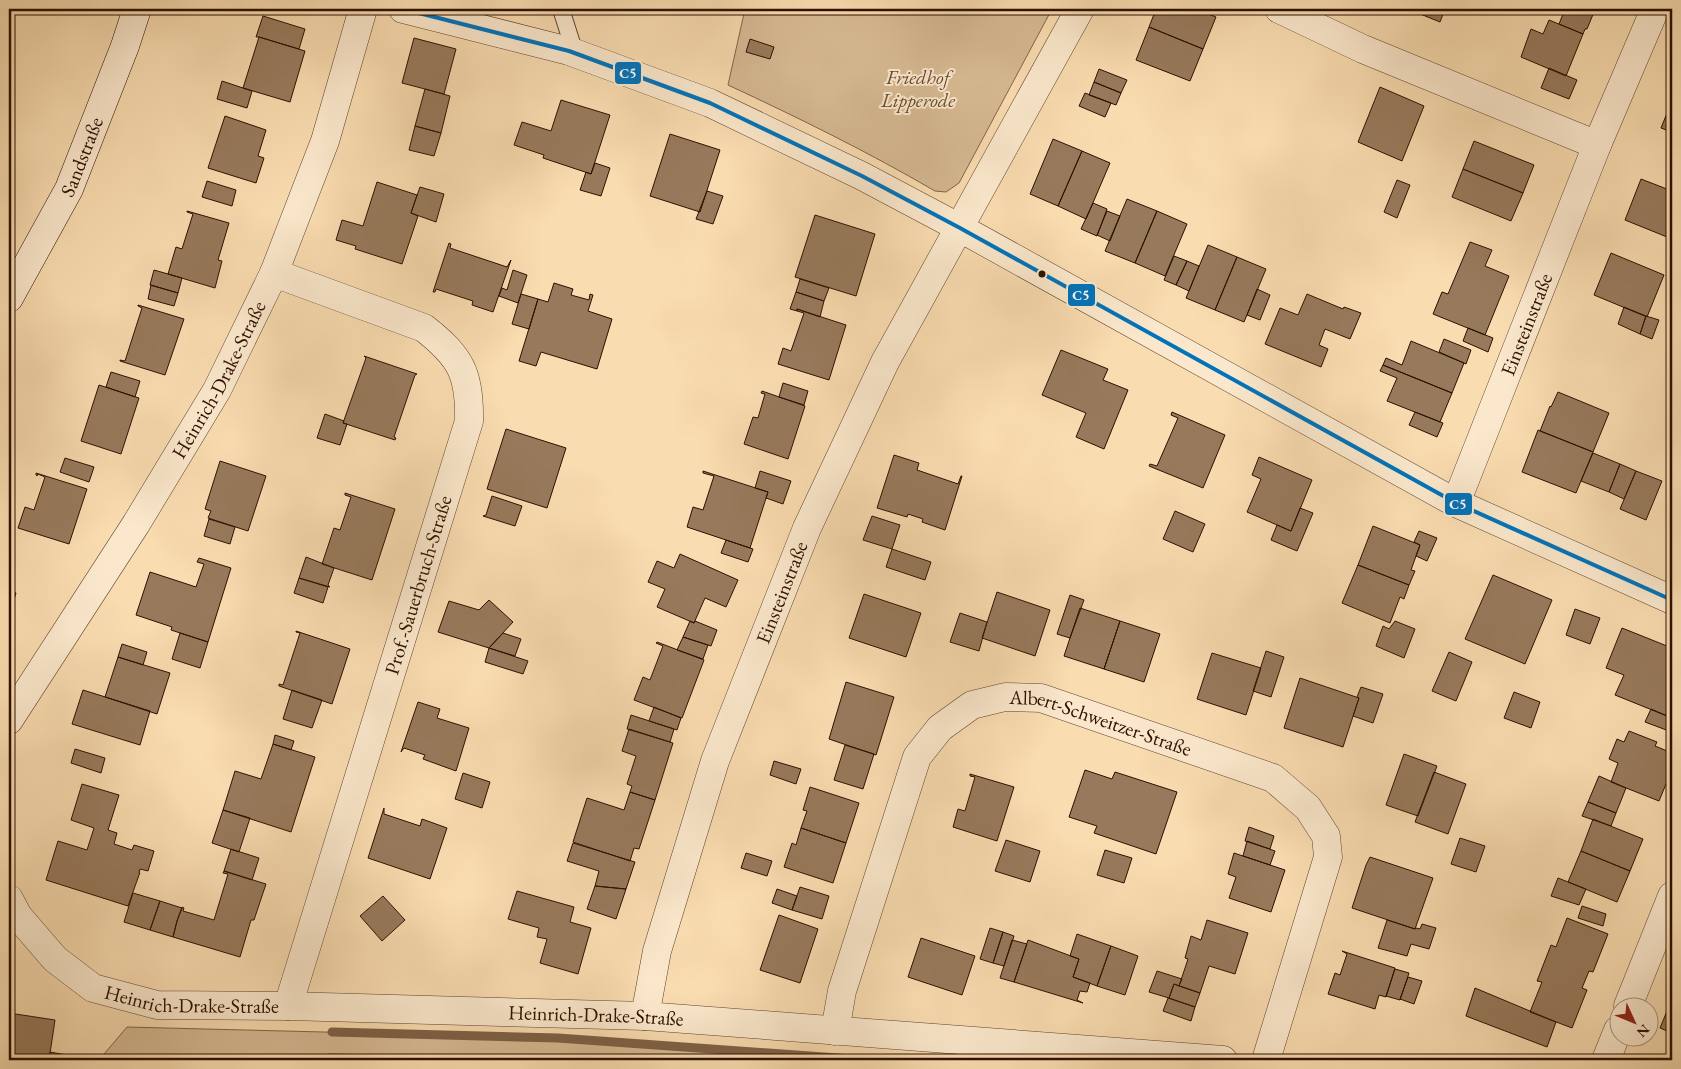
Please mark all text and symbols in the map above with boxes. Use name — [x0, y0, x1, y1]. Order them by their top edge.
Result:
line badge: C5 — [614, 61, 642, 85]
text: C5 — [619, 64, 637, 82]
park label: Friedhof Lipperode — [880, 64, 955, 113]
street label: Sandstraße — [54, 113, 109, 201]
unlabelled marker — [1037, 269, 1047, 279]
street label: Einsteinstraße — [1494, 269, 1558, 379]
line badge: C5 — [1067, 283, 1096, 307]
text: C5 — [1072, 286, 1090, 304]
street label: Heinrich-Drake-Straße — [166, 296, 272, 463]
street label: Prof.-Sauerbruch-Straße — [378, 492, 458, 678]
line badge: C5 — [1444, 492, 1473, 516]
text: C5 — [1449, 495, 1467, 513]
street label: Einsteinstraße — [750, 537, 814, 647]
street label: Albert-Schweitzer-Straße — [1008, 684, 1195, 762]
street label: Heinrich-Drake-Straße — [102, 979, 279, 1019]
north arrow — [1608, 996, 1658, 1046]
street label: Heinrich-Drake-Straße — [508, 999, 685, 1032]
text: N — [1632, 1021, 1654, 1042]

